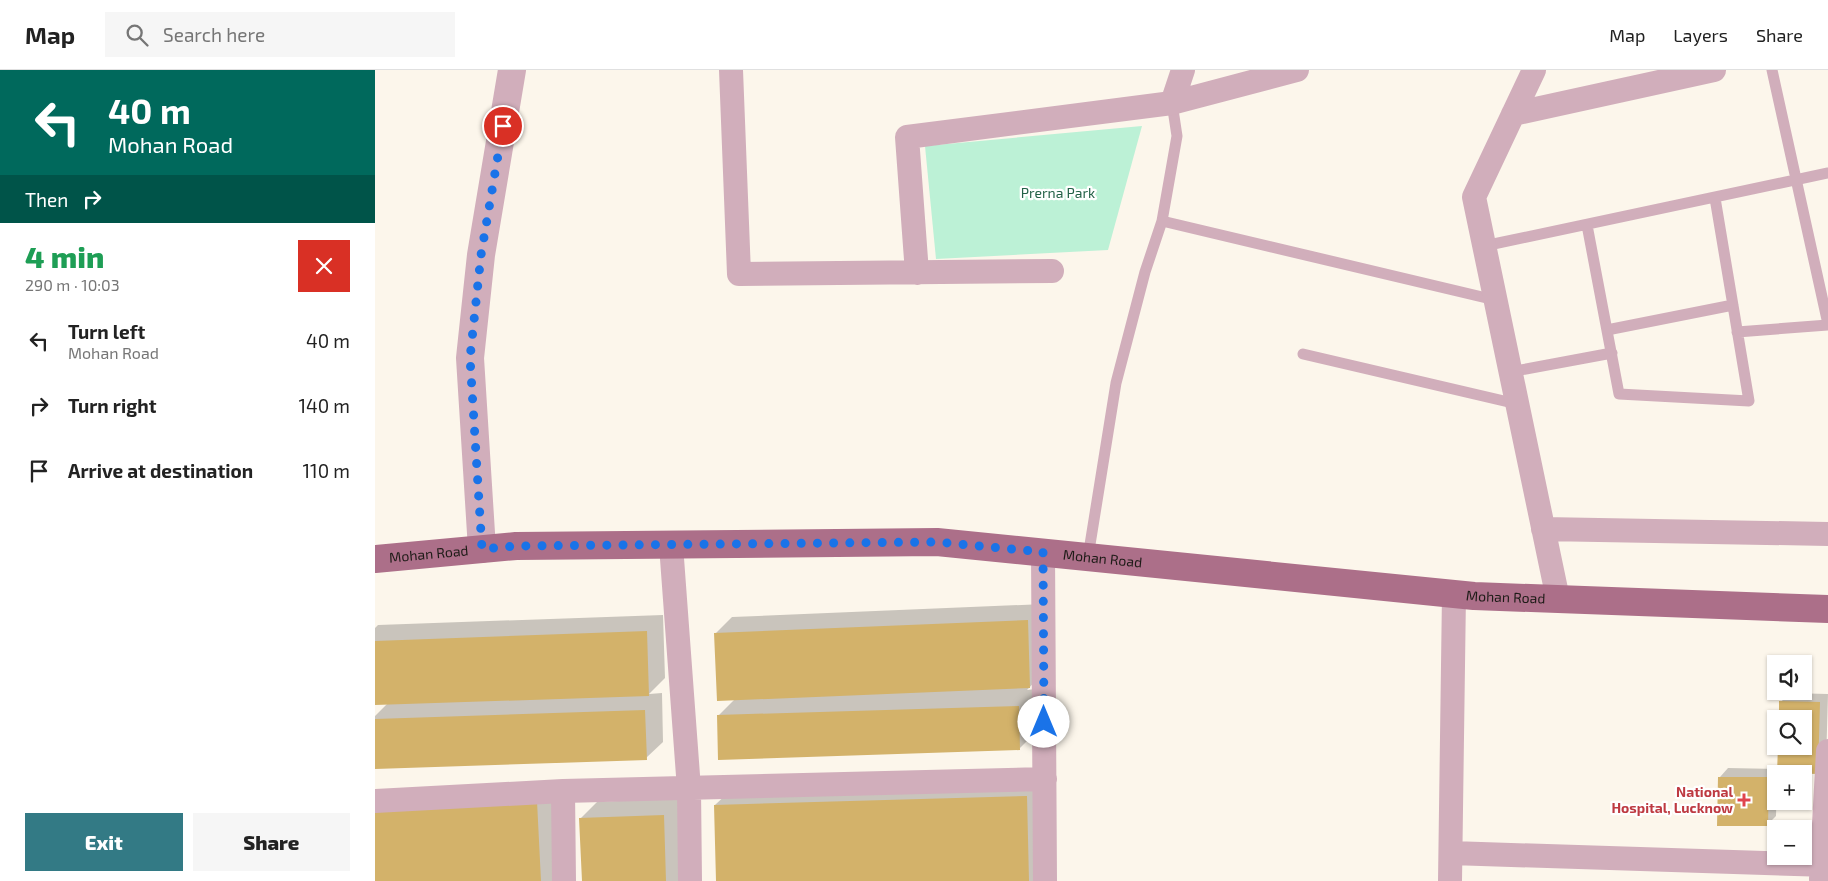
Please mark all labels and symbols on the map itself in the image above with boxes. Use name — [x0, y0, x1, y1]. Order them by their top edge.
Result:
pin — [482, 105, 524, 147]
park label: Prerna Park — [1021, 184, 1095, 201]
street label: Mohan Road — [388, 541, 469, 566]
street label: Mohan Road — [1062, 546, 1143, 571]
street label: Mohan Road — [1465, 586, 1546, 607]
position arrow — [1017, 695, 1069, 747]
place label: National Hospital, Lucknow — [1611, 783, 1733, 816]
marker: National Hospital, Lucknow — [1737, 793, 1751, 807]

